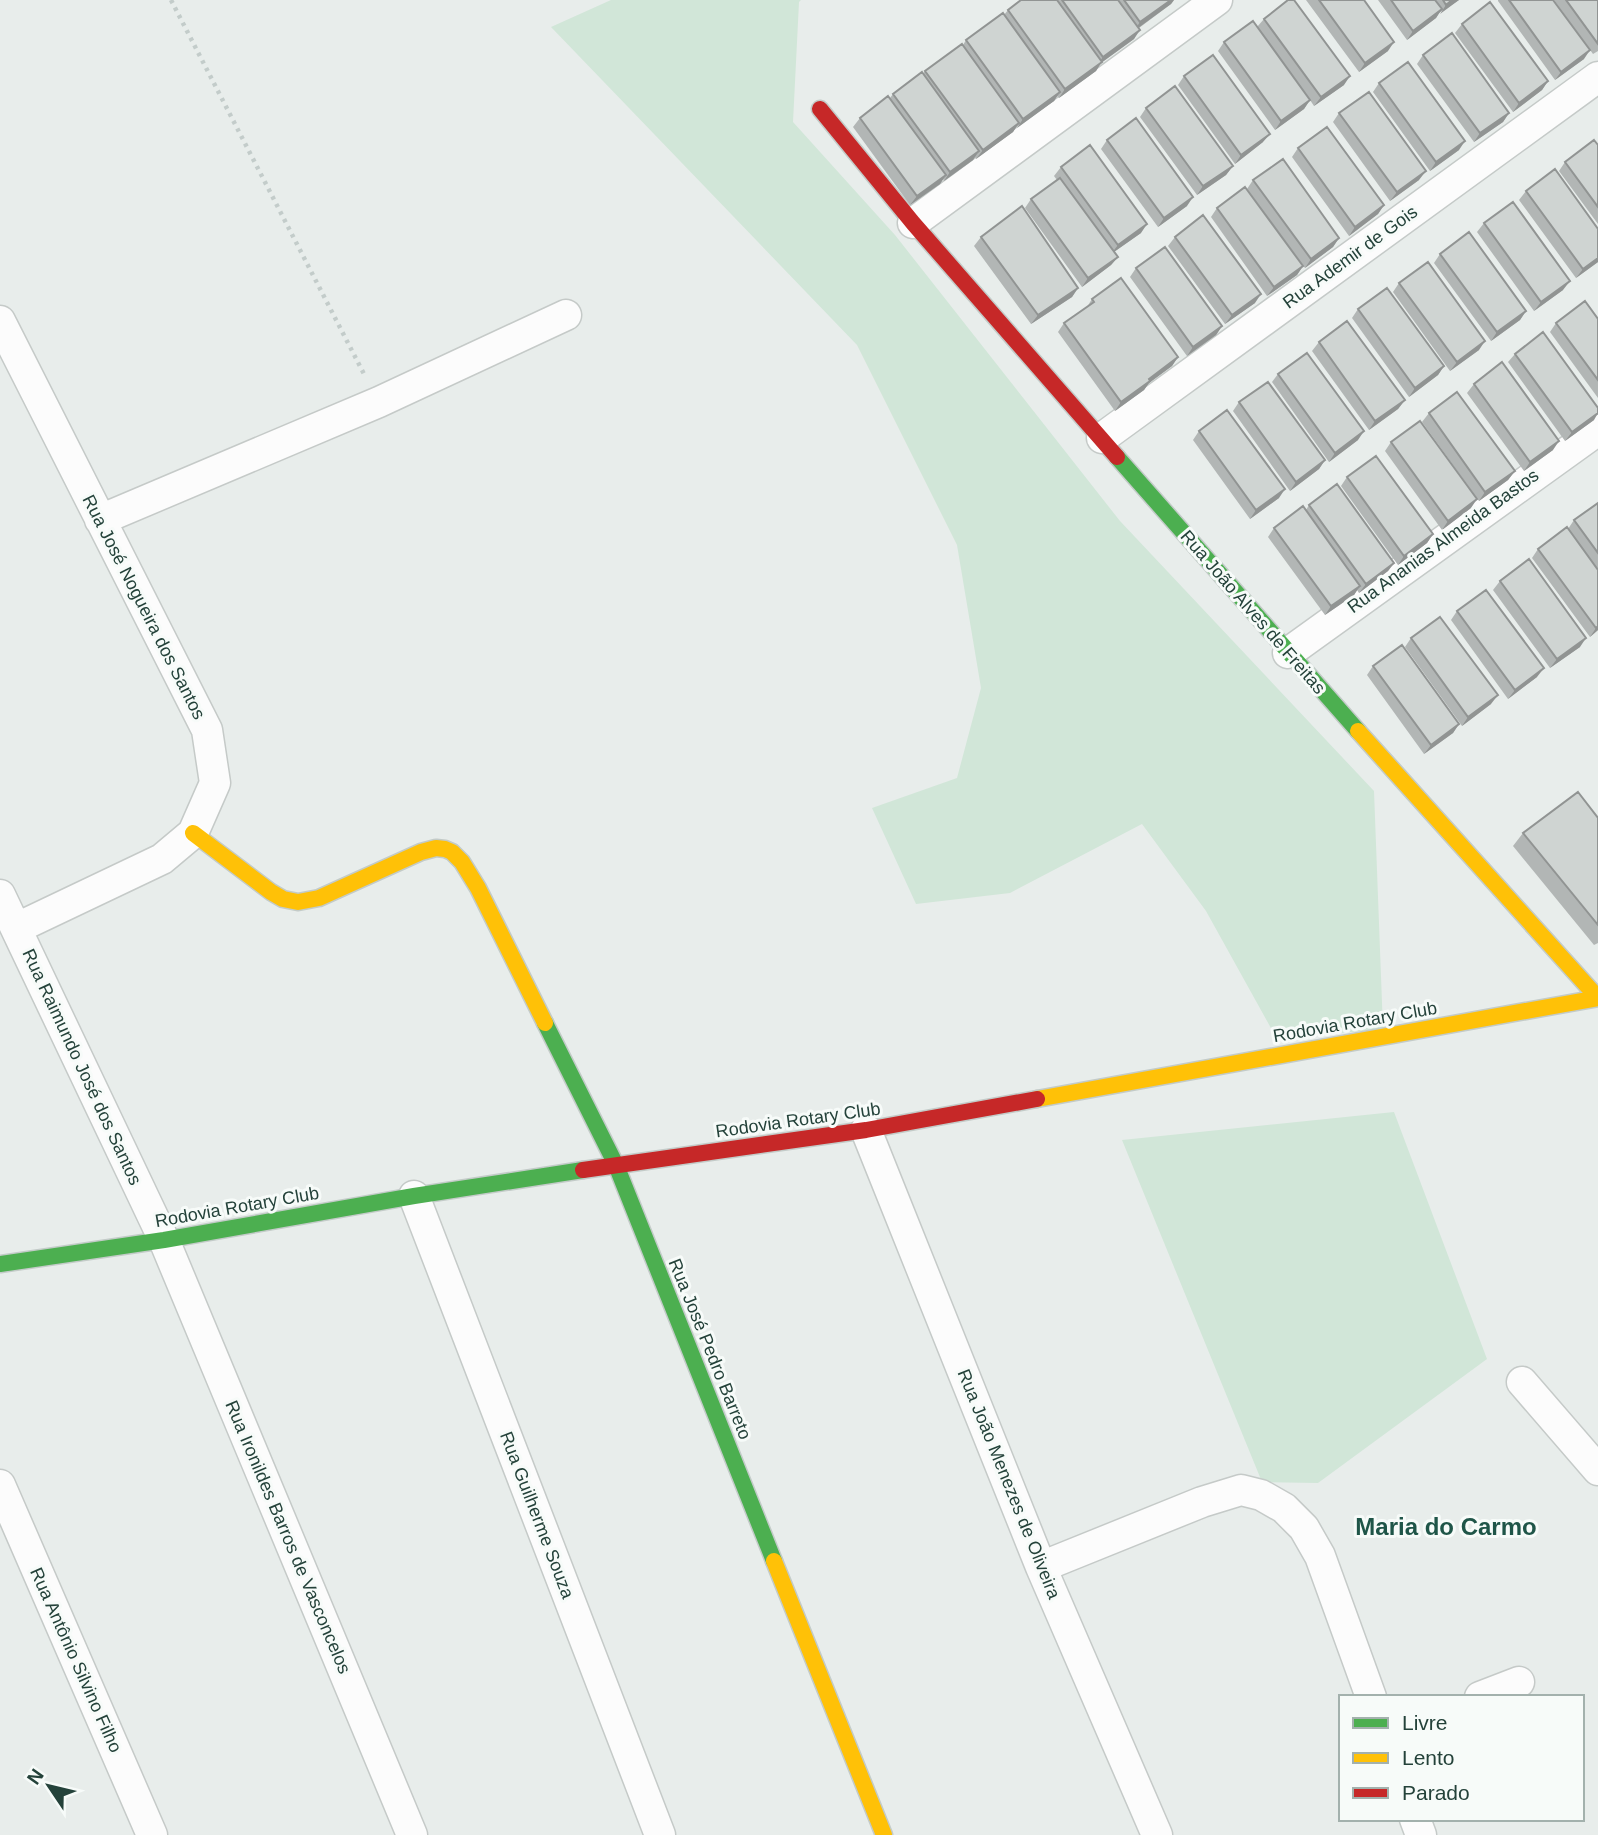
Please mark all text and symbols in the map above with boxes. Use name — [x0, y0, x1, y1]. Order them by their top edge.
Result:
street label: Rua Ademir de Gois — [1279, 202, 1421, 312]
street label: Rua Ananias Almeida Bastos — [1344, 465, 1542, 617]
street label: Rua José Nogueira dos Santos — [79, 491, 209, 723]
street label: Rua João Alves de Freitas — [1177, 526, 1329, 698]
street label: Rua Raimundo José dos Santos — [18, 946, 146, 1188]
street label: Rodovia Rotary Club — [1271, 998, 1439, 1046]
street label: Rodovia Rotary Club — [714, 1099, 882, 1141]
street label: Rodovia Rotary Club — [153, 1183, 321, 1231]
street label: Rua José Pedro Barreto — [665, 1256, 755, 1442]
street label: Rua João Menezes de Oliveira — [954, 1366, 1065, 1603]
street label: Rua Ironildes Barros de Vasconcelos — [221, 1397, 355, 1677]
street label: Rua Guilherme Souza — [496, 1429, 578, 1602]
district label: Maria do Carmo — [1355, 1513, 1537, 1540]
street label: Rua Antônio Silvino Filho — [26, 1565, 126, 1755]
legend — [1339, 1695, 1584, 1821]
text: Livre — [1402, 1711, 1448, 1734]
text: Lento — [1402, 1746, 1455, 1769]
north arrow — [14, 1751, 84, 1821]
text: N — [23, 1765, 48, 1788]
text: Parado — [1402, 1781, 1470, 1804]

